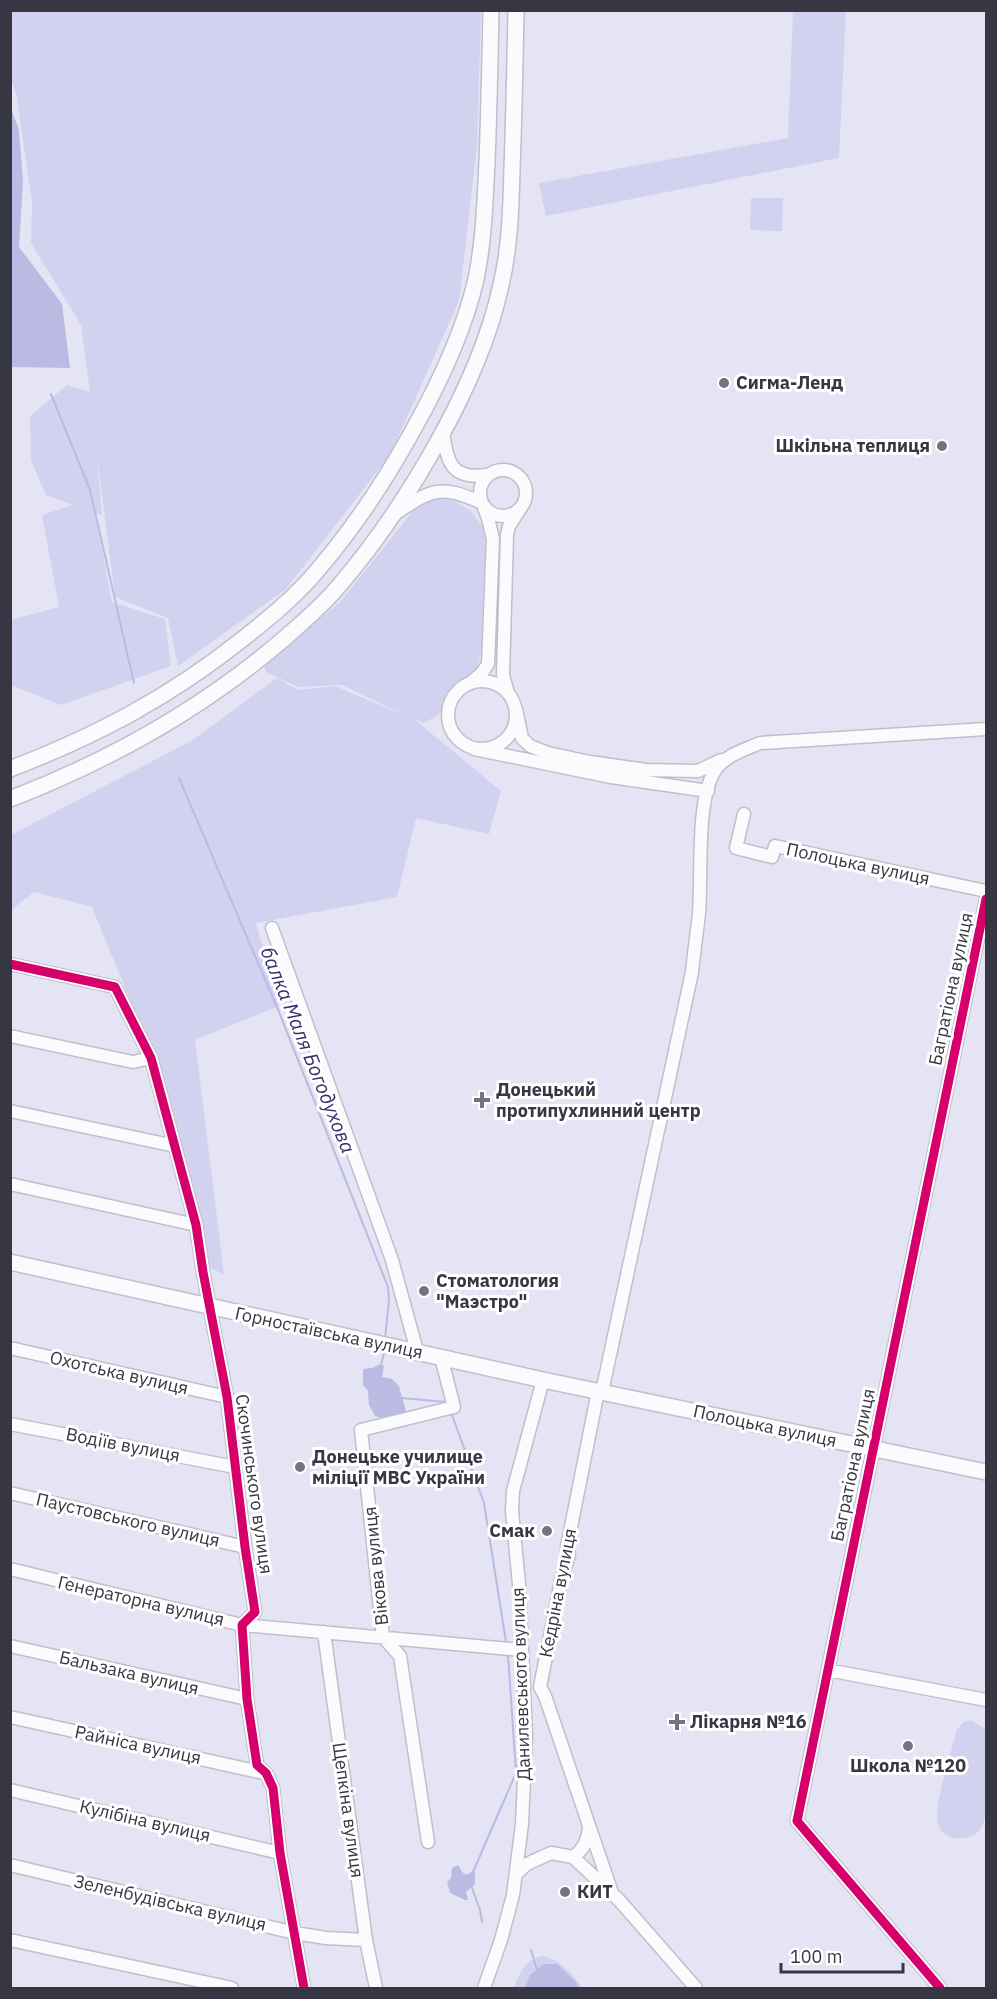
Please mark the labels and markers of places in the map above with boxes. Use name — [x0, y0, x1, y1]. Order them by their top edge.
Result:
place label: Сигма-Ленд — [736, 371, 843, 394]
marker: Сигма-Ленд — [717, 376, 731, 390]
place label: Шкільна теплиця — [776, 434, 930, 457]
marker: Шкільна теплиця — [935, 439, 949, 453]
place label: Донецький протипухлинний центр — [496, 1078, 701, 1122]
marker: Донецький протипухлинний центр — [473, 1091, 491, 1109]
place label: Стоматология "Маэстро" — [436, 1269, 559, 1313]
marker: Стоматология "Маэстро" — [417, 1284, 431, 1298]
place label: Донецьке училище міліції МВС України — [312, 1445, 485, 1489]
marker: Донецьке училище міліції МВС України — [293, 1460, 307, 1474]
place label: Смак — [489, 1519, 535, 1542]
marker: Смак — [540, 1524, 554, 1538]
place label: Лікарня №16 — [690, 1710, 807, 1733]
marker: Лікарня №16 — [668, 1713, 686, 1731]
marker: Школа №120 — [901, 1739, 915, 1753]
place label: Школа №120 — [850, 1754, 966, 1777]
place label: КИТ — [577, 1880, 613, 1903]
marker: КИТ — [558, 1885, 572, 1899]

